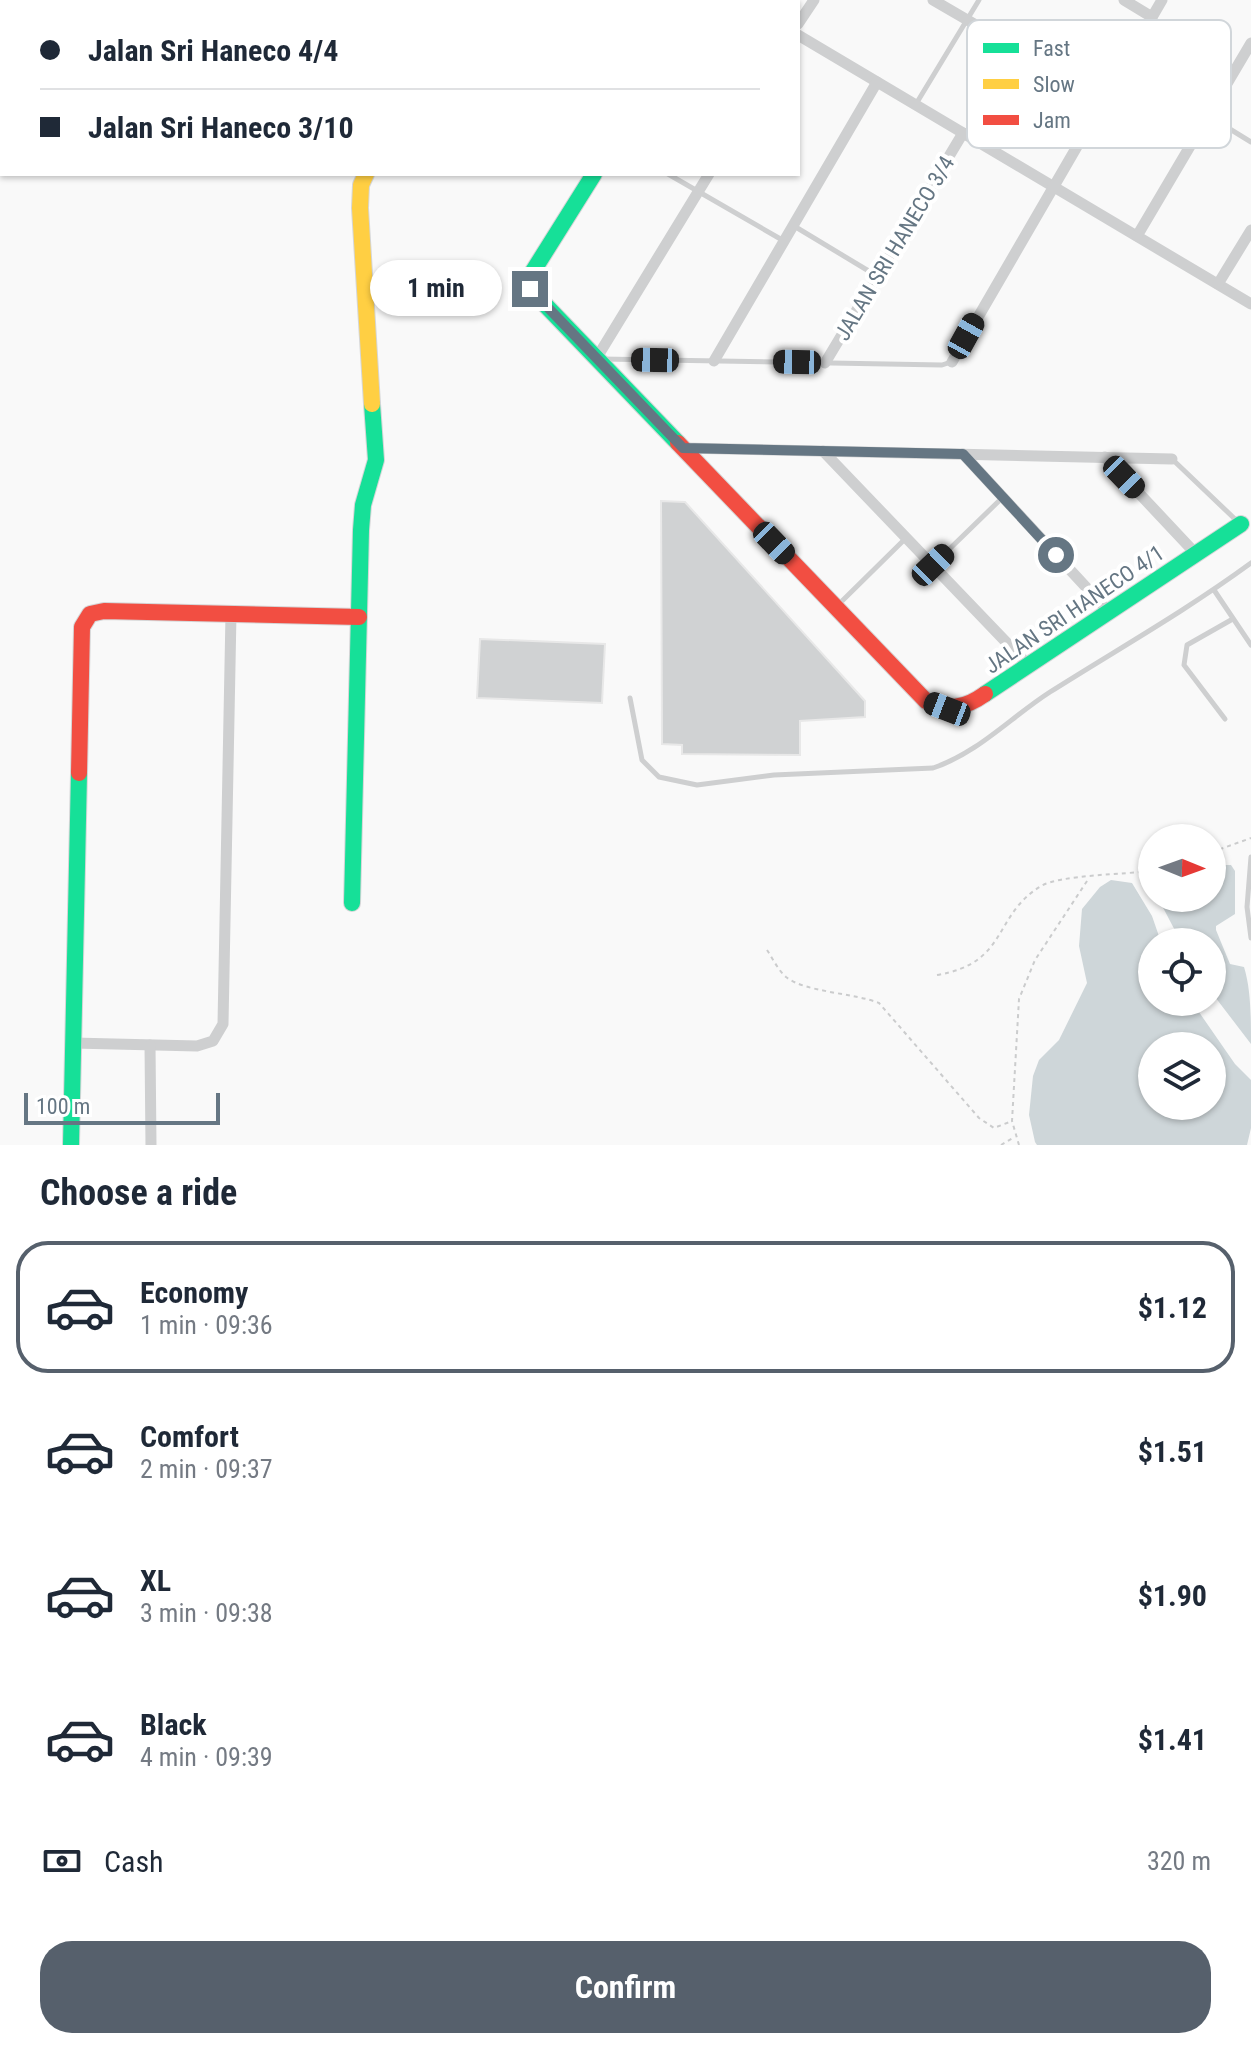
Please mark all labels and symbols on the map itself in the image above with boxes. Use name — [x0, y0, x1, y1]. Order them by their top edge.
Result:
legend — [967, 20, 1231, 148]
text: Fast — [1033, 36, 1070, 61]
text: Slow — [1033, 72, 1075, 97]
text: Jam — [1033, 108, 1071, 133]
street label: JALAN SRI HANECO 3/4 — [830, 152, 959, 345]
callout: 1 min — [370, 261, 502, 317]
route end — [512, 271, 548, 307]
car — [944, 309, 988, 363]
car — [631, 348, 679, 372]
car — [773, 350, 821, 374]
car — [1099, 451, 1149, 503]
car — [749, 517, 799, 569]
route start — [1038, 537, 1074, 573]
car — [907, 540, 959, 590]
street label: JALAN SRI HANECO 4/1 — [980, 540, 1169, 679]
car — [920, 689, 974, 729]
north arrow — [1138, 824, 1226, 912]
scale bar — [24, 1089, 220, 1125]

